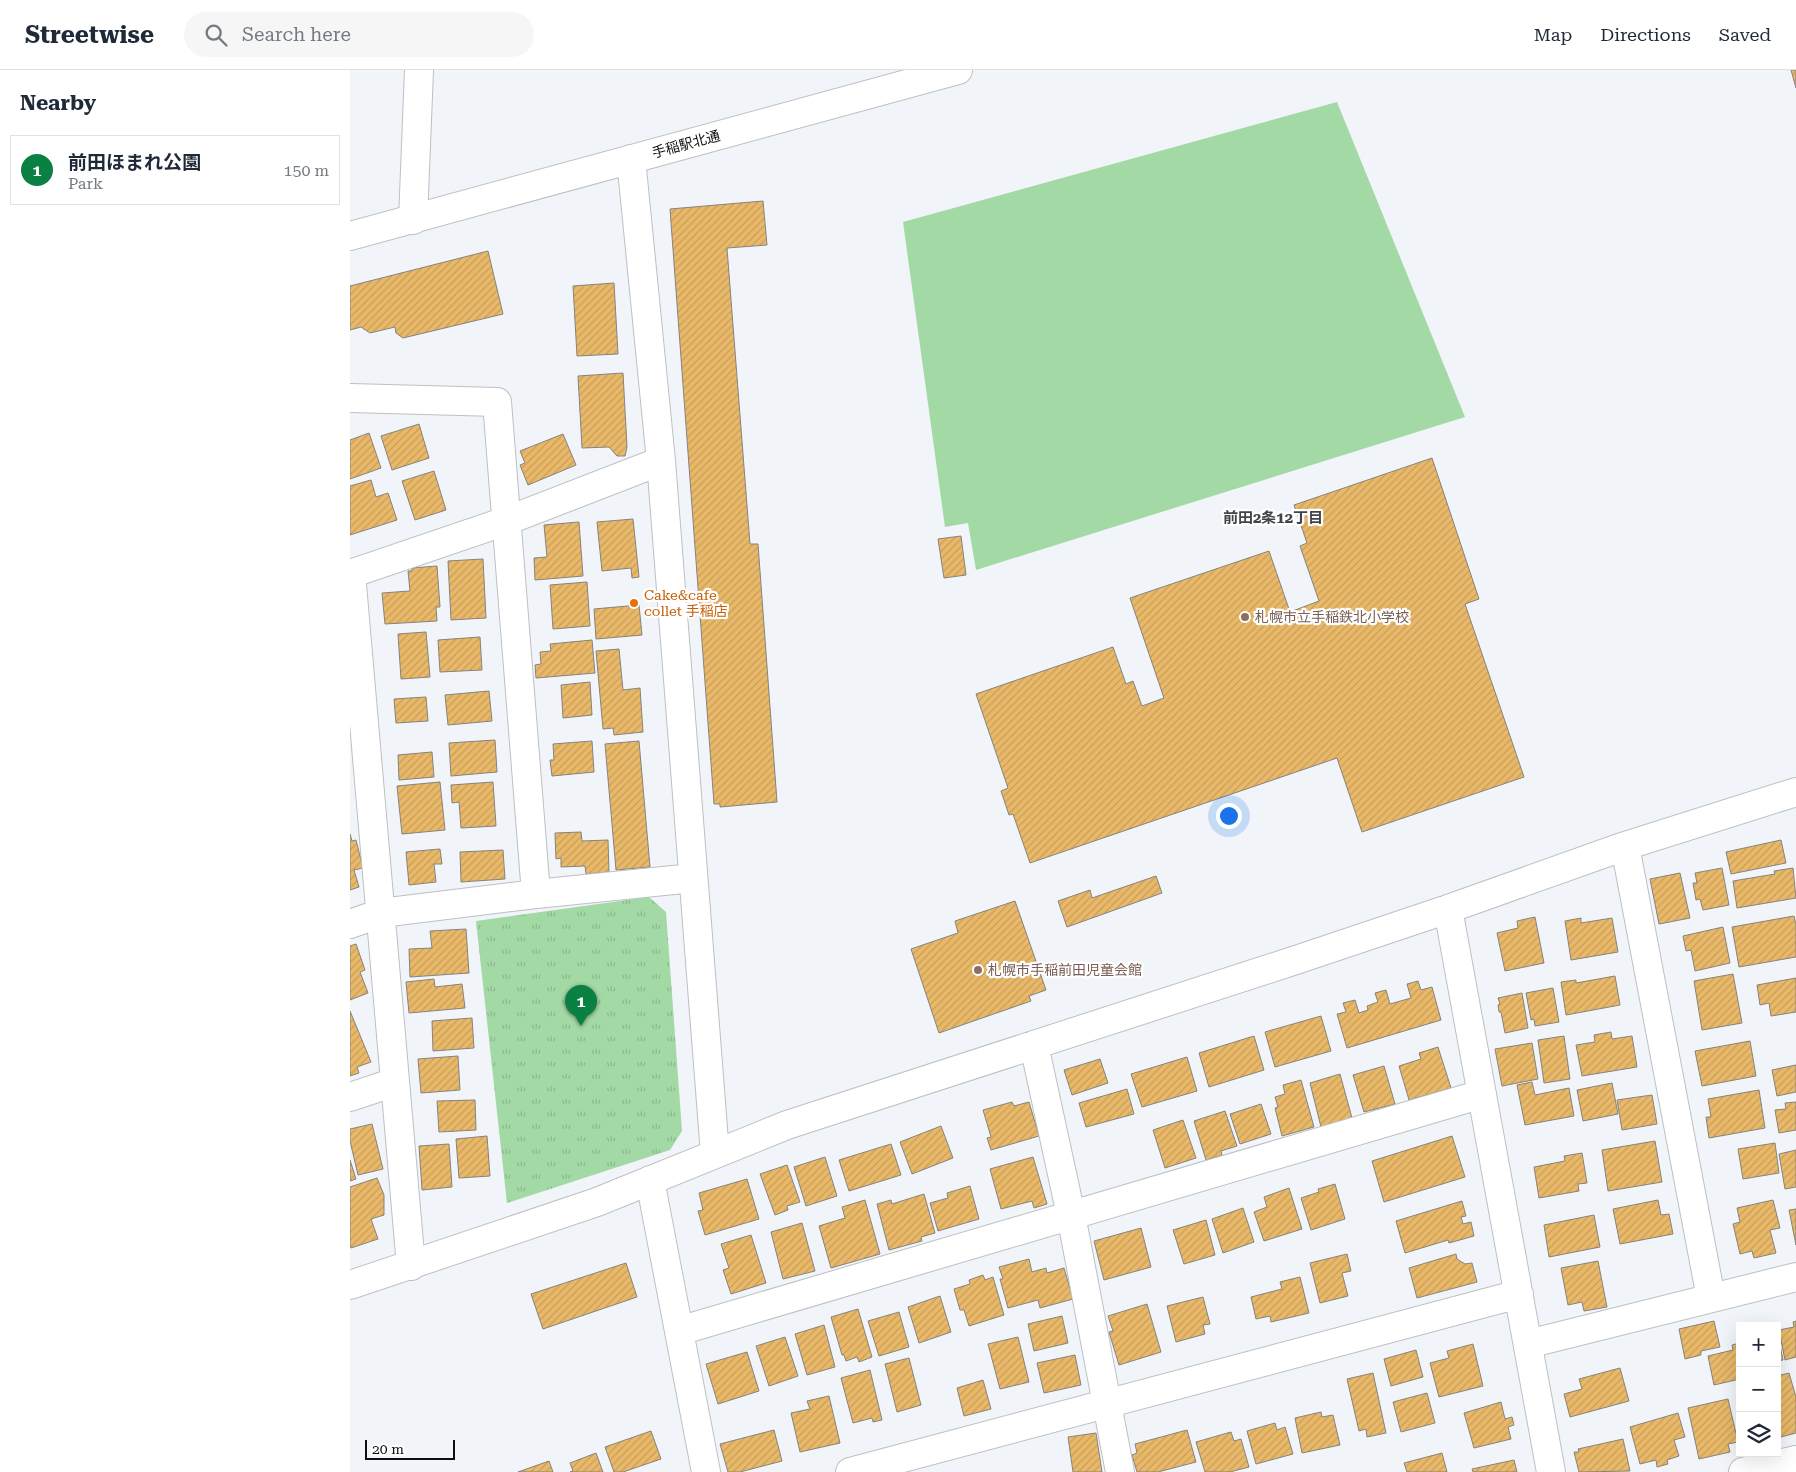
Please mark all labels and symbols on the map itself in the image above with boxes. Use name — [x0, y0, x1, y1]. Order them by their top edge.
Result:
street label: 手稲駅北通 — [650, 127, 722, 161]
district label: 前田2条12丁目 — [1223, 509, 1323, 527]
place label: Cake&cafe collet 手稲店 — [644, 587, 728, 619]
marker: Cake&cafe collet 手稲店 — [628, 597, 640, 609]
place label: 札幌市立手稲鉄北小学校 — [1255, 609, 1409, 625]
marker: 札幌市立手稲鉄北小学校 — [1239, 611, 1251, 623]
your location — [1216, 803, 1242, 829]
place label: 札幌市手稲前田児童会館 — [988, 962, 1142, 978]
marker: 札幌市手稲前田児童会館 — [972, 964, 984, 976]
pin: 1 — [565, 985, 597, 1026]
scale bar — [365, 1437, 455, 1460]

